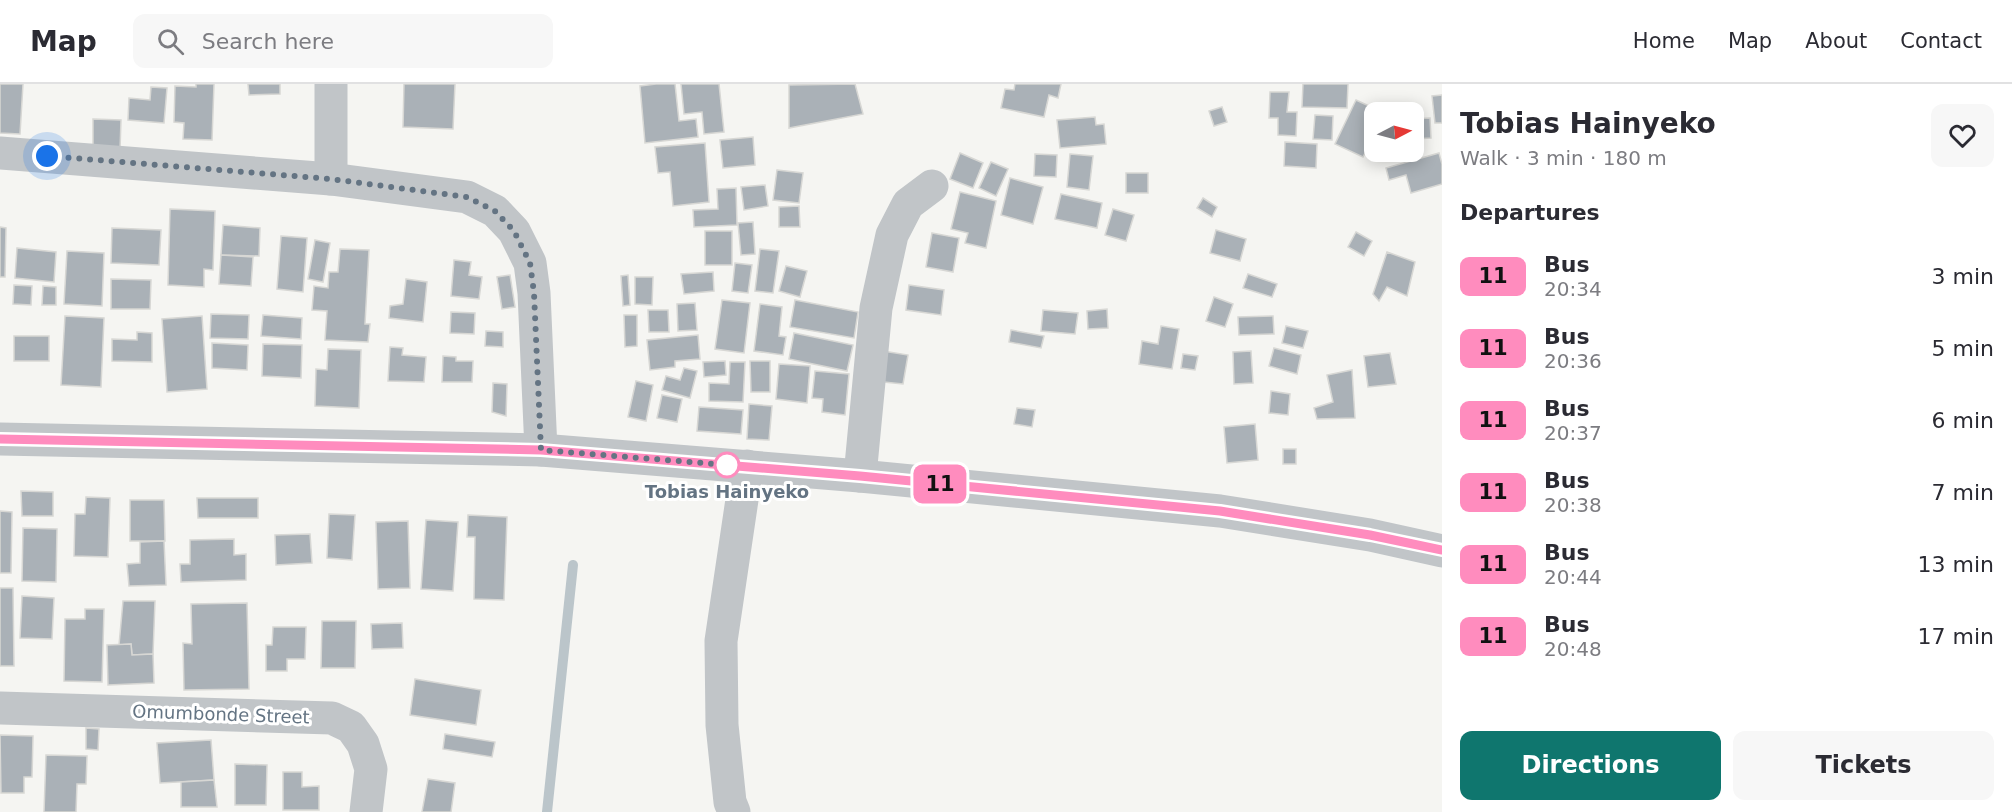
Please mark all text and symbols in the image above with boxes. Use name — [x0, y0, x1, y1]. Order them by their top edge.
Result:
search box — [133, 14, 553, 68]
text: Map — [30, 25, 97, 58]
icon: search — [154, 25, 187, 58]
text: Search here — [202, 29, 334, 54]
text: Home — [1633, 29, 1695, 53]
text: Map — [1728, 29, 1772, 53]
text: About — [1805, 29, 1867, 53]
text: Contact — [1900, 29, 1982, 53]
north arrow — [1364, 102, 1424, 162]
map controls — [1364, 102, 1424, 162]
button: heart — [1931, 104, 1994, 167]
text: Tobias Hainyeko — [1460, 107, 1716, 140]
your location — [32, 141, 62, 171]
text: Walk · 3 min · 180 m — [1460, 146, 1667, 170]
text: Departures — [1460, 200, 1600, 225]
text: Bus — [1544, 252, 1590, 277]
text: 11 — [1478, 264, 1508, 288]
text: 3 min — [1932, 264, 1994, 289]
text: 20:34 — [1544, 277, 1602, 301]
text: Bus — [1544, 324, 1590, 349]
text: 11 — [1478, 336, 1508, 360]
text: 5 min — [1932, 336, 1994, 361]
text: 20:36 — [1544, 349, 1602, 373]
text: Bus — [1544, 396, 1590, 421]
text: 11 — [1478, 408, 1508, 432]
text: 6 min — [1932, 408, 1994, 433]
text: 20:37 — [1544, 421, 1602, 445]
marker: Tobias Hainyeko — [714, 452, 740, 478]
line badge: 11 — [913, 464, 967, 504]
text: Bus — [1544, 468, 1590, 493]
text: 11 — [925, 472, 955, 496]
text: 11 — [1478, 480, 1508, 504]
text: 7 min — [1932, 480, 1994, 505]
place label: Tobias Hainyeko — [645, 481, 809, 502]
text: 20:38 — [1544, 493, 1602, 517]
text: Bus — [1544, 540, 1590, 565]
text: 11 — [1478, 552, 1508, 576]
text: 13 min — [1918, 552, 1994, 577]
text: 20:44 — [1544, 565, 1602, 589]
text: Bus — [1544, 612, 1590, 637]
text: 11 — [1478, 624, 1508, 648]
text: 17 min — [1918, 624, 1994, 649]
text: 20:48 — [1544, 637, 1602, 661]
street label: Omumbonde Street — [132, 700, 310, 728]
button: Directions — [1460, 731, 1721, 800]
button: Tickets — [1733, 731, 1994, 800]

